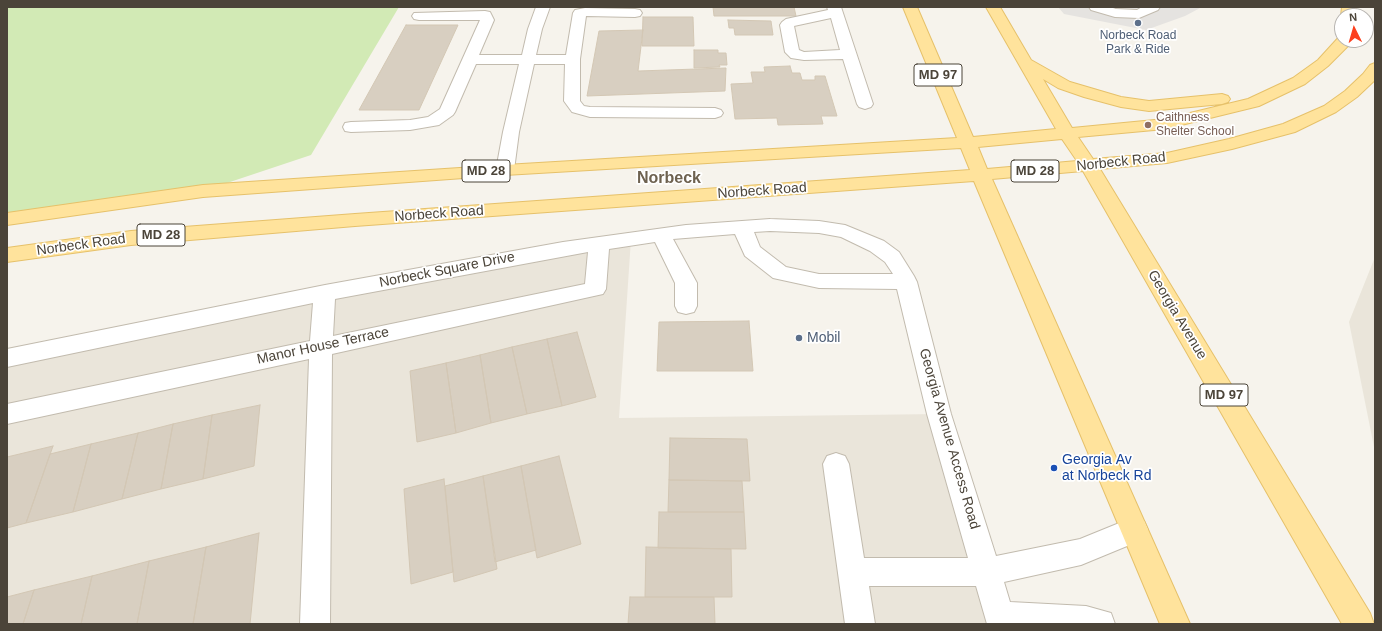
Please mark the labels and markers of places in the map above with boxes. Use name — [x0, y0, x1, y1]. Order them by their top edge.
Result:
marker: Norbeck Road Park & Ride — [1133, 18, 1143, 28]
place label: Norbeck Road Park & Ride — [1100, 29, 1176, 57]
place label: Caithness Shelter School — [1156, 111, 1234, 139]
marker: Caithness Shelter School — [1143, 120, 1153, 130]
place label: Mobil — [807, 330, 840, 346]
marker: Mobil — [794, 333, 804, 343]
place label: Georgia Av at Norbeck Rd — [1062, 452, 1151, 484]
marker: Georgia Av at Norbeck Rd — [1049, 463, 1059, 473]

